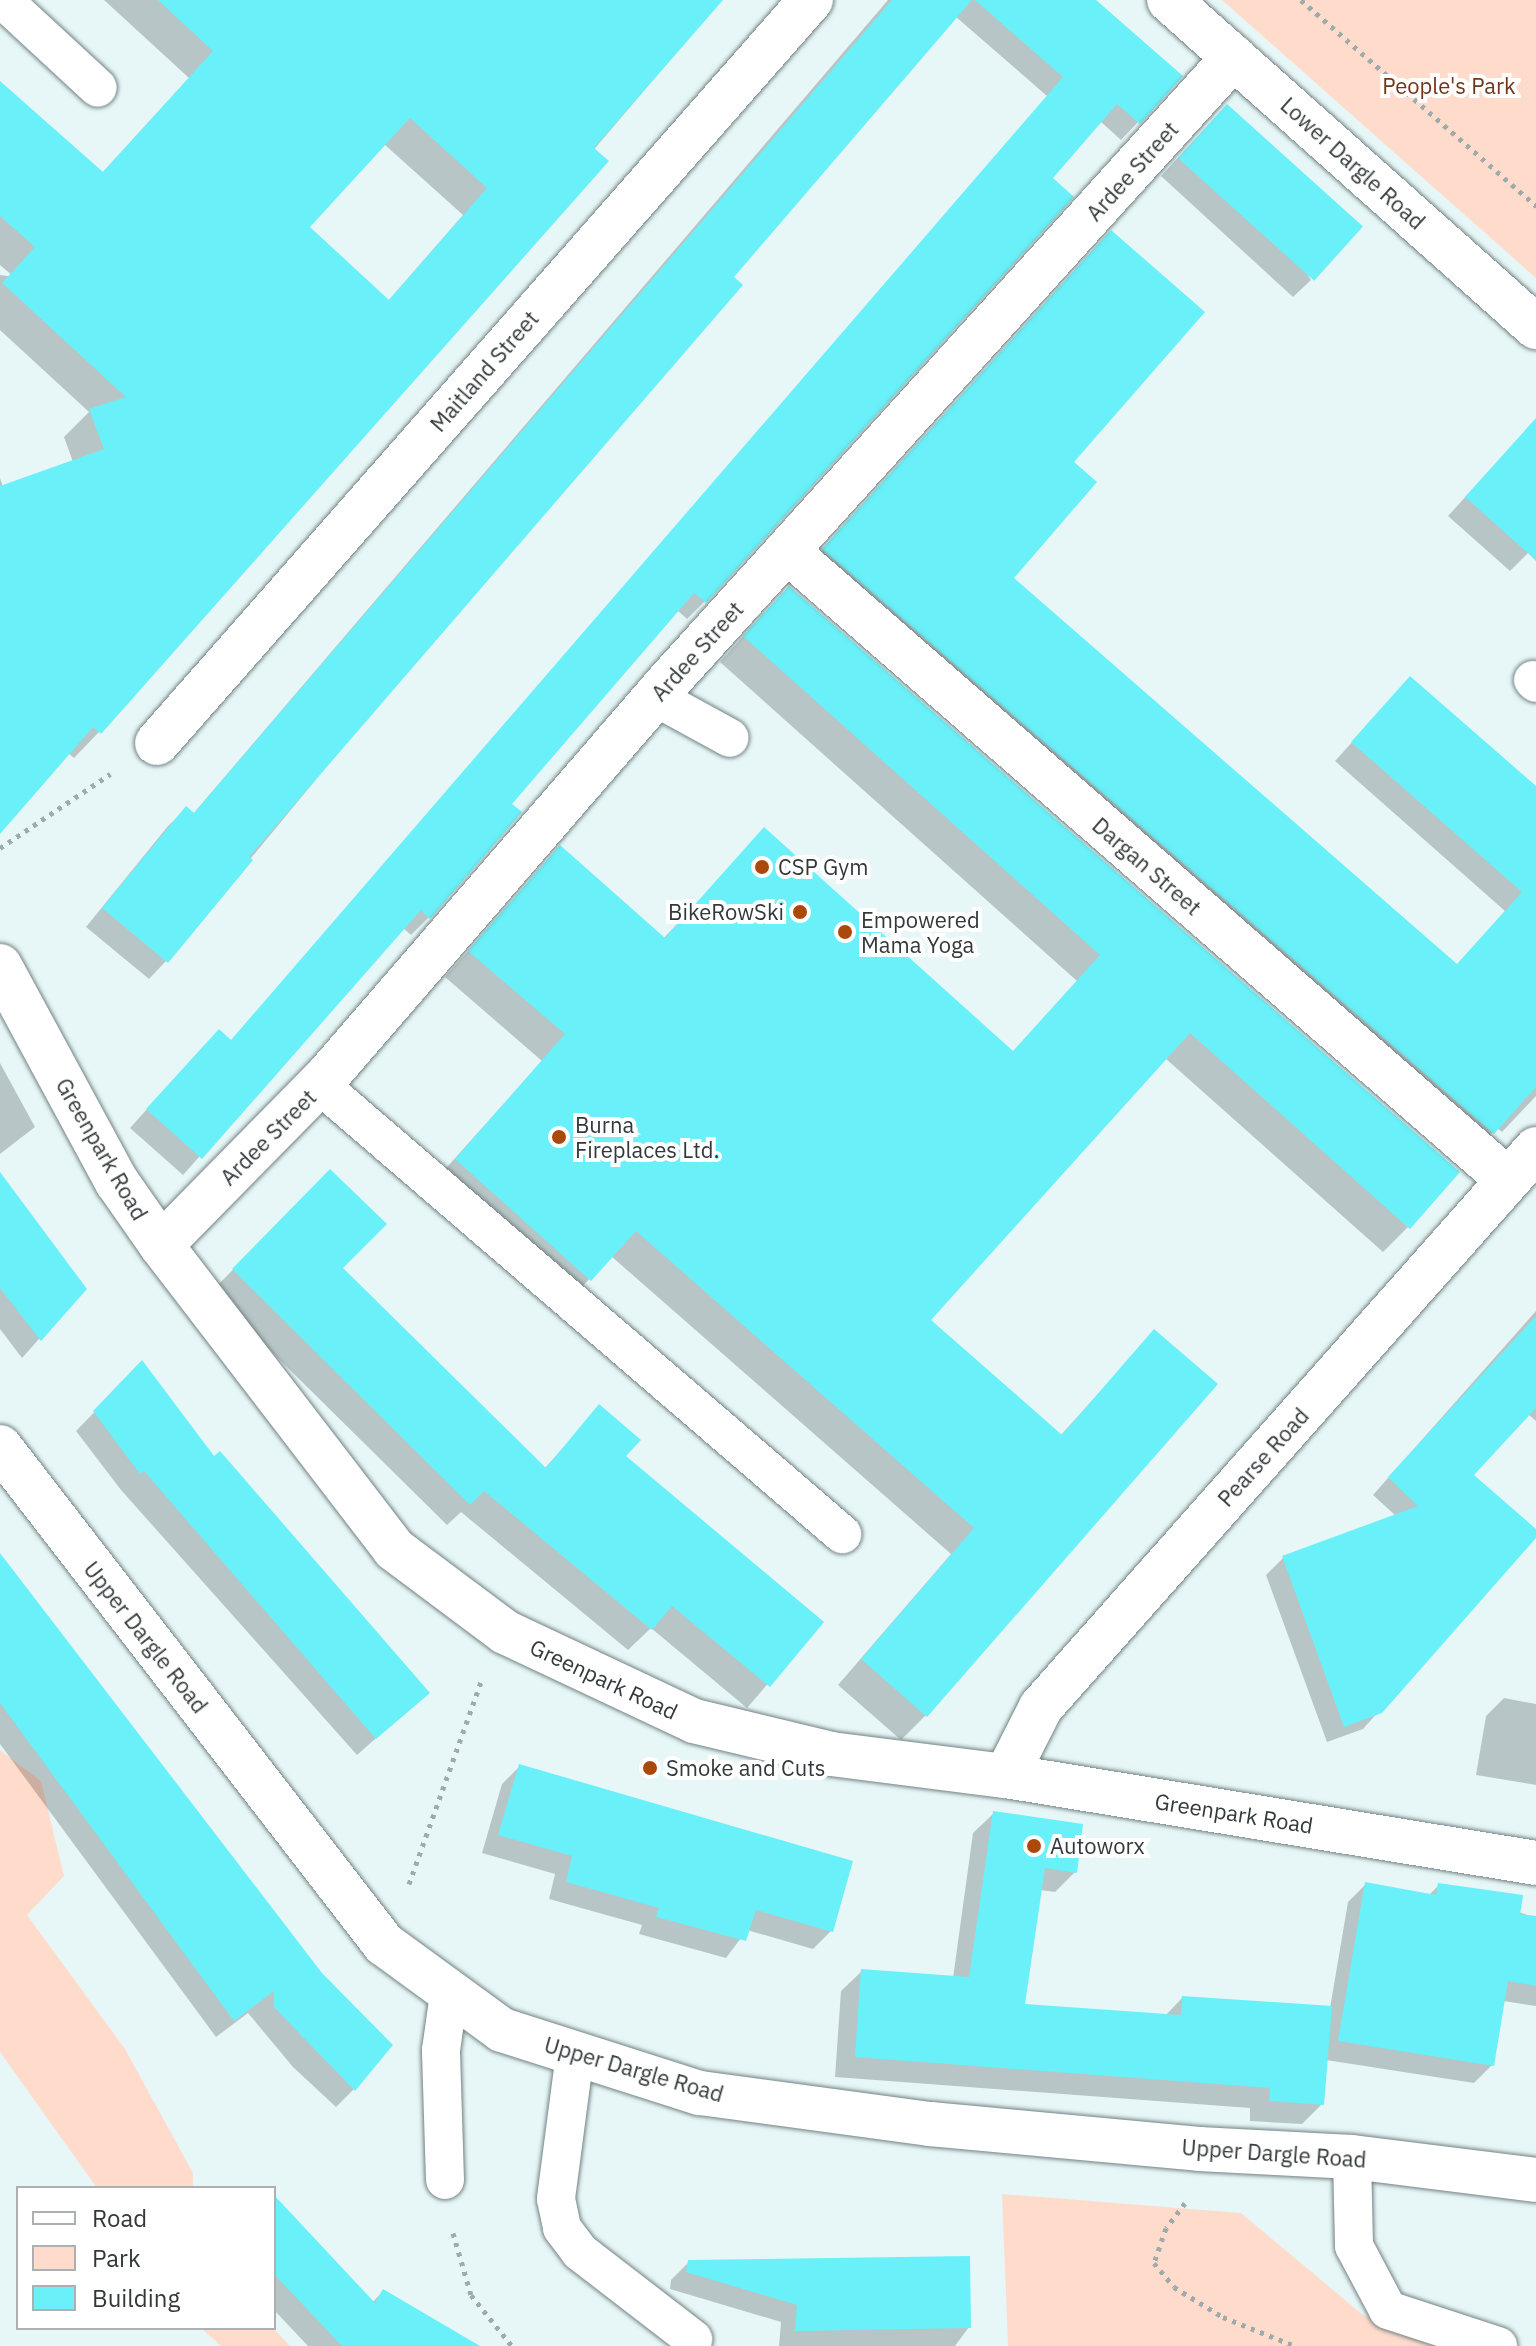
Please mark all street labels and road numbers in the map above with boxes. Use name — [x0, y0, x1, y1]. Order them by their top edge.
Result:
street label: Lower Dargle Road — [1276, 91, 1430, 235]
street label: Ardee Street — [1081, 116, 1183, 226]
street label: Maitland Street — [424, 305, 544, 437]
street label: Ardee Street — [646, 596, 748, 706]
street label: Dargan Street — [1087, 812, 1207, 920]
street label: Greenpark Road — [51, 1073, 153, 1225]
street label: Ardee Street — [215, 1084, 321, 1190]
street label: Pearse Road — [1212, 1402, 1314, 1512]
street label: Upper Dargle Road — [79, 1556, 213, 1718]
street label: Greenpark Road — [526, 1633, 682, 1725]
street label: Greenpark Road — [1153, 1787, 1315, 1839]
street label: Upper Dargle Road — [541, 2031, 727, 2107]
street label: Upper Dargle Road — [1181, 2133, 1367, 2173]

